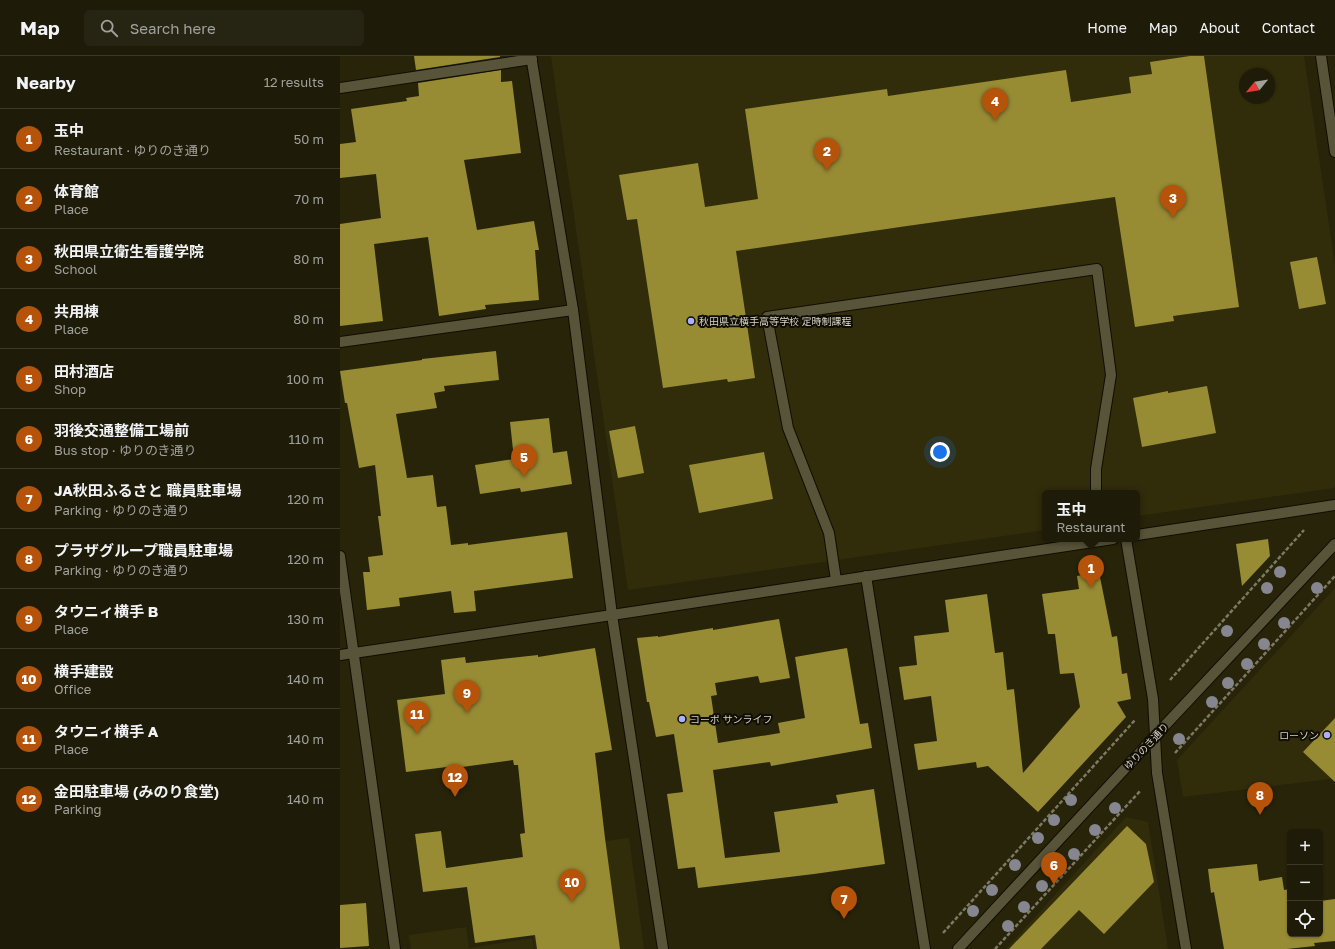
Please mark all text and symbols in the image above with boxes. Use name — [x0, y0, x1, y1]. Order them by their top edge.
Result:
search box — [84, 10, 364, 46]
text: Map — [20, 16, 60, 39]
icon: search — [98, 17, 120, 39]
text: Search here — [130, 19, 216, 37]
text: Home — [1087, 19, 1127, 36]
text: Map — [1149, 19, 1177, 36]
text: About — [1199, 19, 1240, 36]
text: Contact — [1262, 19, 1315, 36]
north arrow — [1239, 68, 1275, 104]
text: Nearby — [16, 72, 76, 93]
text: 12 results — [264, 74, 324, 90]
pin: 4 — [982, 88, 1008, 121]
text: 玉中 — [54, 121, 84, 139]
text: 1 — [26, 131, 32, 147]
text: 50 m — [294, 131, 324, 147]
pin: 2 — [814, 138, 840, 171]
text: Restaurant · ゆりのき通り — [54, 142, 211, 158]
text: 体育館 — [54, 182, 99, 200]
pin: 3 — [1160, 185, 1186, 218]
text: 2 — [25, 191, 33, 207]
text: 70 m — [294, 191, 324, 207]
text: Place — [54, 201, 89, 217]
text: 秋田県立衛生看護学院 — [54, 242, 204, 260]
text: 3 — [25, 251, 33, 267]
text: 80 m — [293, 251, 324, 267]
text: School — [54, 261, 97, 277]
text: 共用棟 — [54, 302, 99, 320]
text: 4 — [25, 311, 33, 327]
text: 80 m — [293, 311, 324, 327]
place label: 秋田県立横手高等学校 定時制課程 — [699, 315, 852, 327]
marker: 秋田県立横手高等学校 定時制課程 — [686, 316, 696, 326]
text: Place — [54, 321, 89, 337]
text: 田村酒店 — [54, 362, 114, 380]
text: 5 — [25, 371, 33, 387]
text: 100 m — [287, 371, 324, 387]
text: Shop — [54, 381, 86, 397]
text: 羽後交通整備工場前 — [54, 421, 189, 439]
text: 6 — [25, 431, 33, 447]
text: 110 m — [289, 431, 324, 447]
text: Bus stop · ゆりのき通り — [54, 442, 197, 458]
your location — [930, 442, 950, 462]
pin: 5 — [511, 444, 537, 477]
text: JA秋田ふるさと 職員駐車場 — [54, 481, 242, 499]
popup — [1042, 490, 1140, 542]
text: 7 — [25, 491, 33, 507]
text: 120 m — [287, 491, 324, 507]
text: 玉中 — [1057, 500, 1087, 518]
text: Parking · ゆりのき通り — [54, 502, 190, 518]
text: Restaurant — [1057, 519, 1125, 535]
text: プラザグループ職員駐車場 — [54, 541, 233, 559]
text: 8 — [25, 551, 33, 567]
text: 120 m — [287, 551, 324, 567]
pin: 1 — [1078, 555, 1104, 588]
text: Parking · ゆりのき通り — [54, 562, 190, 578]
text: タウニィ横手 B — [54, 602, 158, 620]
text: 9 — [25, 611, 33, 627]
text: 130 m — [287, 611, 324, 627]
text: Place — [54, 621, 89, 637]
text: 横手建設 — [54, 662, 114, 680]
text: 10 — [21, 671, 37, 687]
text: 140 m — [287, 671, 324, 687]
pin: 9 — [454, 680, 480, 713]
text: Office — [54, 681, 91, 697]
pin: 11 — [404, 701, 430, 734]
place label: コーポ サンライフ — [690, 713, 773, 725]
marker: コーポ サンライフ — [677, 714, 687, 724]
street label: ゆりのき通り — [1121, 720, 1171, 772]
text: タウニィ横手 A — [54, 722, 158, 740]
place label: ローソン — [1279, 729, 1319, 741]
marker: ローソン — [1322, 730, 1332, 740]
text: 11 — [22, 731, 36, 747]
text: 140 m — [287, 731, 324, 747]
text: Place — [54, 741, 89, 757]
pin: 12 — [442, 764, 468, 797]
text: 金田駐車場 (みのり食堂) — [54, 782, 219, 800]
pin: 8 — [1247, 782, 1273, 815]
text: 12 — [22, 791, 36, 807]
text: 140 m — [287, 791, 324, 807]
text: Parking — [54, 801, 102, 817]
map controls — [1287, 829, 1323, 937]
button: + — [1287, 829, 1323, 865]
pin: 6 — [1041, 852, 1067, 885]
button: − — [1287, 865, 1323, 901]
pin: 10 — [559, 869, 585, 902]
pin: 7 — [831, 886, 857, 919]
button: locate — [1287, 901, 1323, 937]

